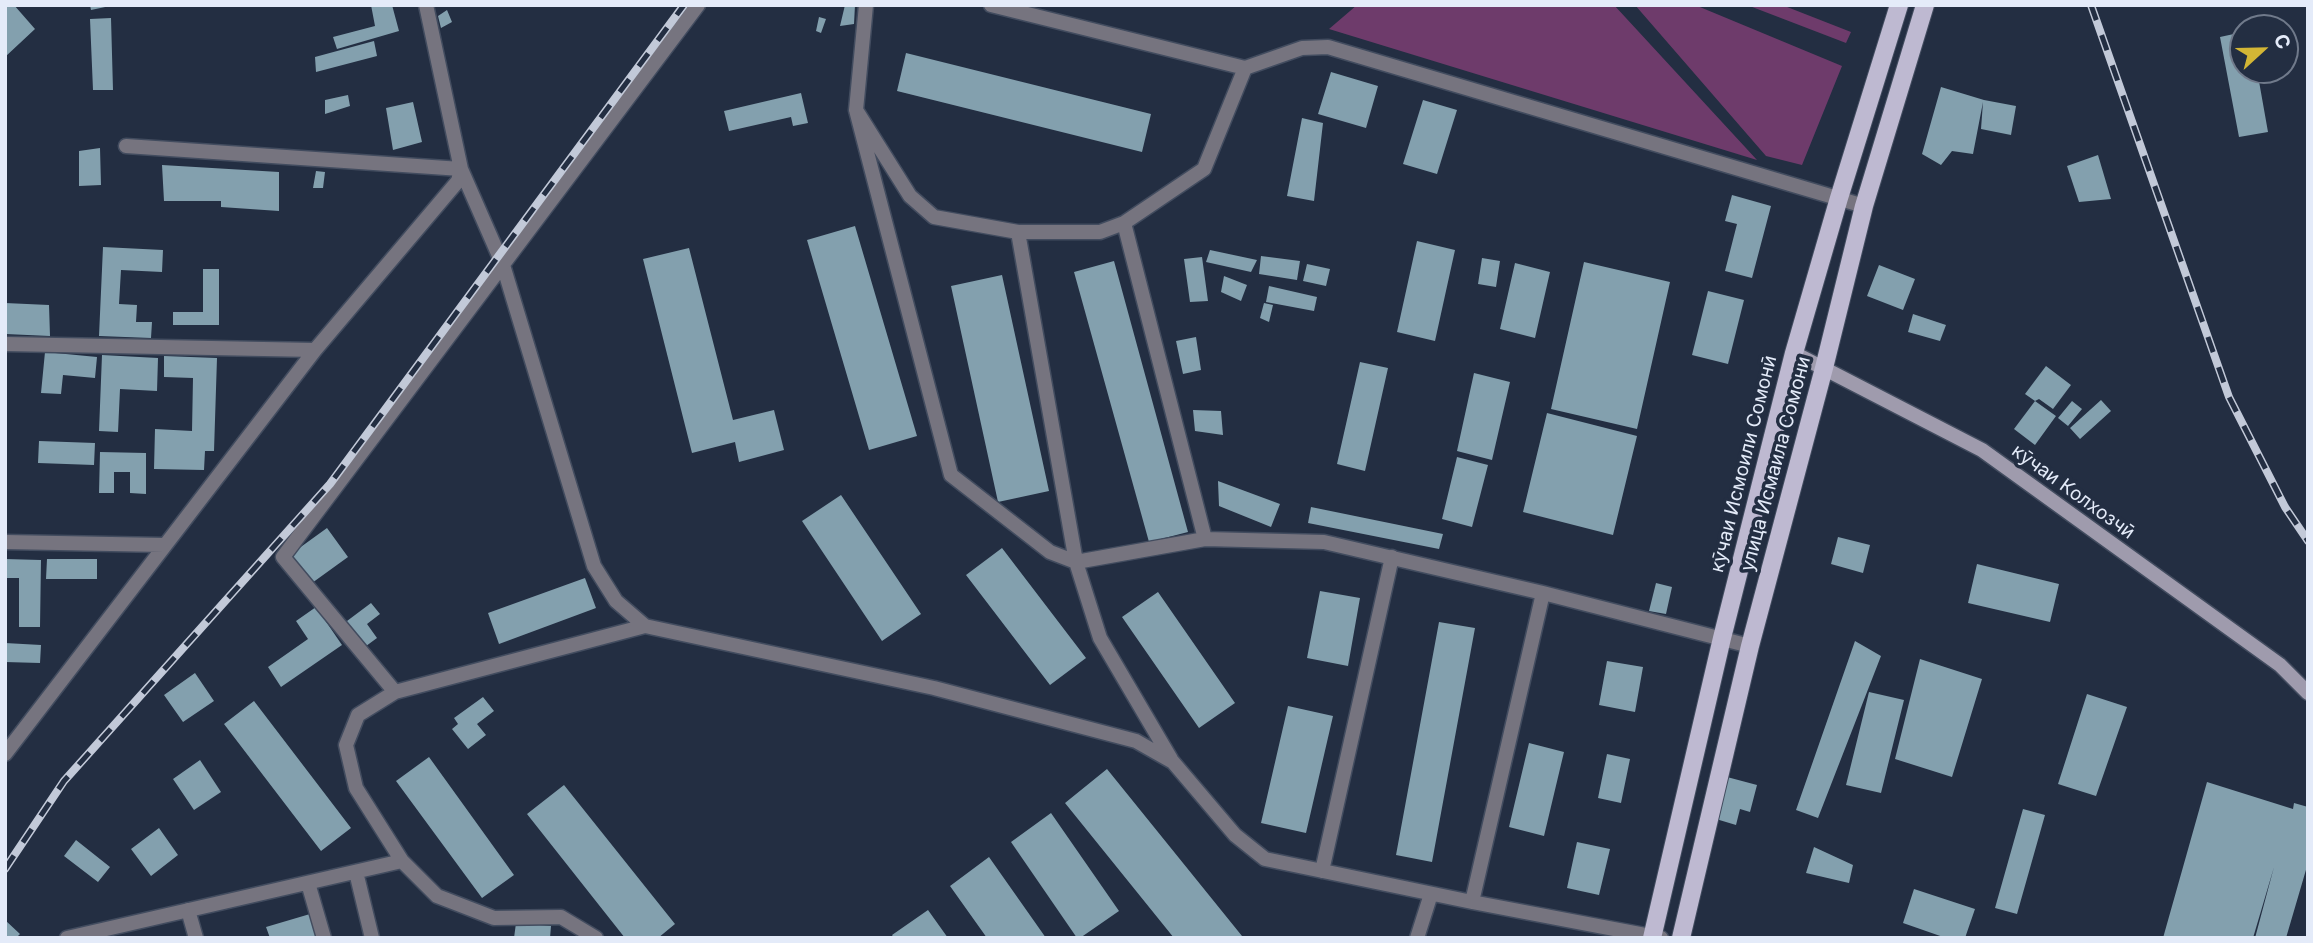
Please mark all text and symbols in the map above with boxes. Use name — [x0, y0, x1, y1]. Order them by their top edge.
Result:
north arrow — [2229, 14, 2299, 84]
text: С — [2269, 31, 2295, 53]
street label: кӯчаи Исмоили Сомонӣ — [1706, 353, 1782, 575]
street label: улица Исмаила Сомони — [1736, 354, 1816, 574]
street label: кӯчаи Колхозчӣ — [2007, 440, 2139, 544]

